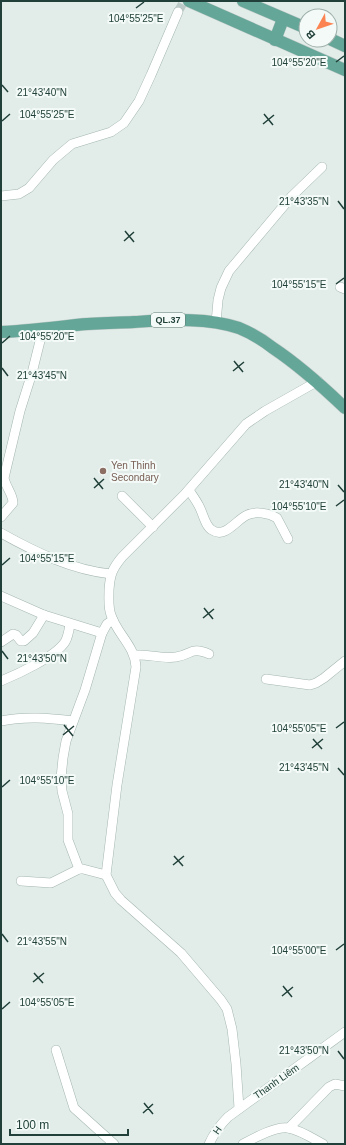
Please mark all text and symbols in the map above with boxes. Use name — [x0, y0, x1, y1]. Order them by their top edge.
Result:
north arrow — [298, 8, 338, 48]
text: 104°55'25"E — [108, 13, 164, 24]
text: B — [303, 27, 317, 41]
text: 104°55'20"E — [271, 57, 327, 68]
text: 21°43'40"N — [17, 87, 67, 98]
text: 104°55'25"E — [19, 109, 75, 120]
text: 21°43'35"N — [279, 196, 329, 207]
text: 104°55'15"E — [271, 279, 327, 290]
road number: QL.37 — [151, 313, 185, 327]
text: 104°55'20"E — [19, 331, 75, 342]
text: 21°43'45"N — [17, 370, 67, 381]
place label: Yen Thinh Secondary — [111, 460, 159, 483]
marker: Yen Thinh Secondary — [98, 466, 108, 476]
text: 21°43'40"N — [279, 479, 329, 490]
text: 104°55'10"E — [271, 501, 327, 512]
text: 104°55'15"E — [19, 553, 75, 564]
text: 21°43'50"N — [17, 653, 67, 664]
text: 104°55'05"E — [271, 723, 327, 734]
text: 21°43'45"N — [279, 762, 329, 773]
text: 104°55'10"E — [19, 775, 75, 786]
text: 21°43'55"N — [17, 936, 67, 947]
text: 104°55'00"E — [271, 945, 327, 956]
text: 104°55'05"E — [19, 997, 75, 1008]
text: 21°43'50"N — [279, 1045, 329, 1056]
street label: Thanh Liêm — [252, 1062, 301, 1101]
scale bar — [10, 1111, 128, 1137]
text: 100 m — [16, 1118, 49, 1132]
street label: H — [211, 1124, 224, 1136]

